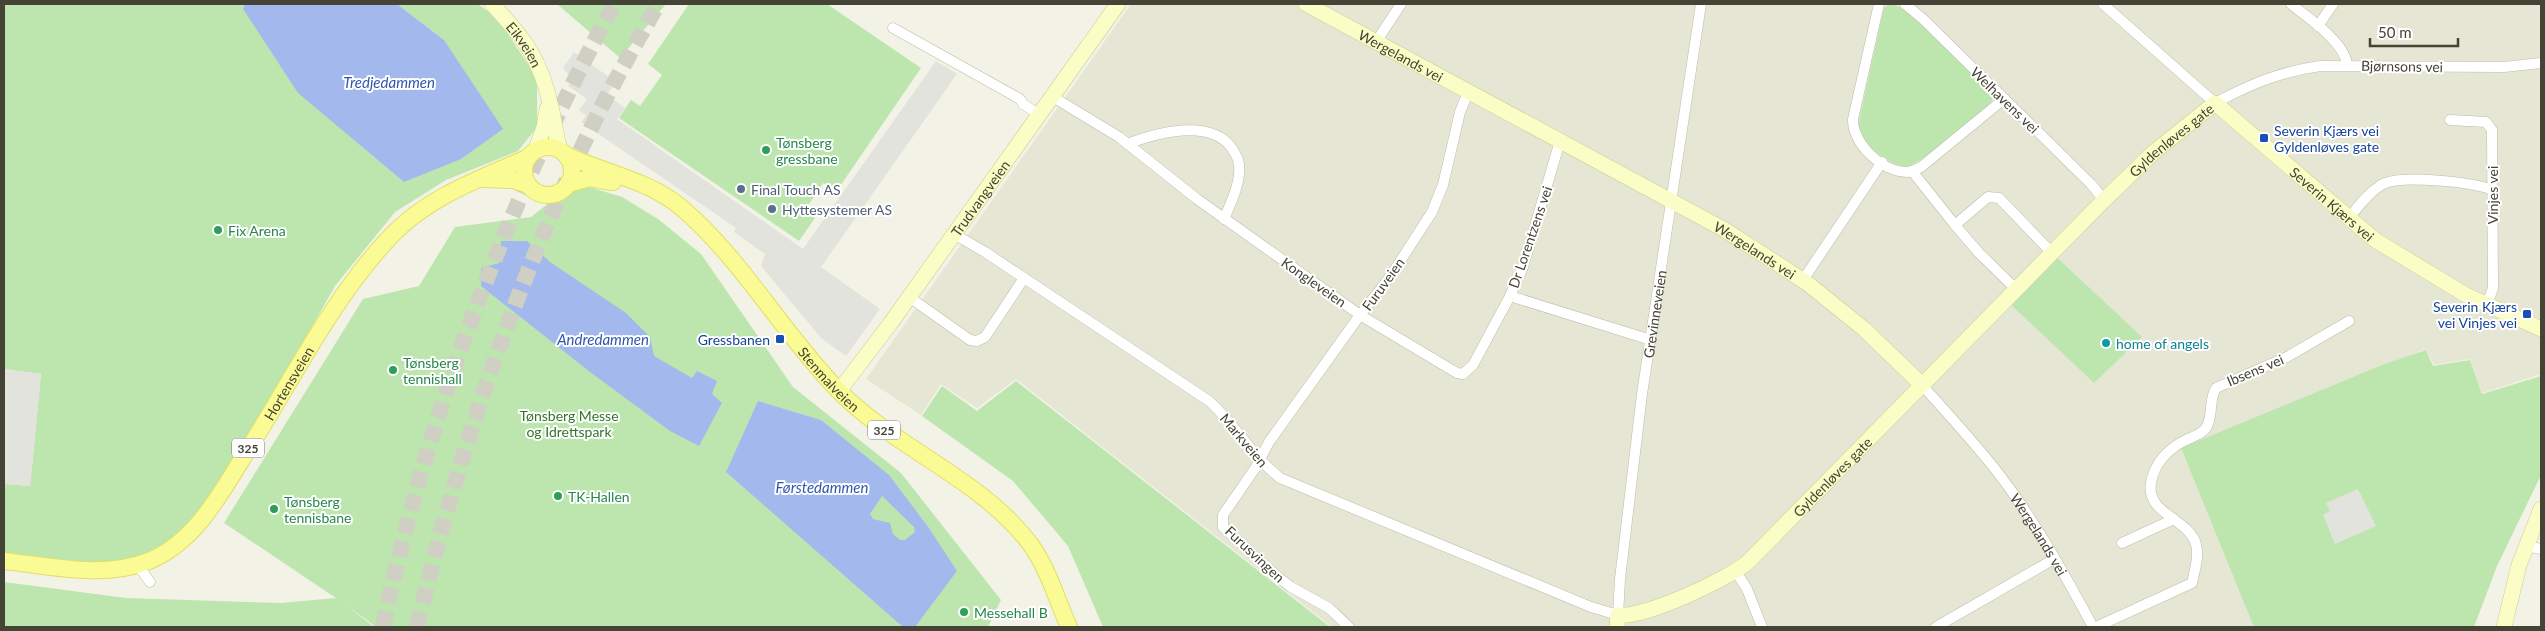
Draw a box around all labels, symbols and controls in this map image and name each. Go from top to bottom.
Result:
scale bar [2370,15,2458,47]
street label: Eikveien [503,18,546,70]
text: 50 m [2378,23,2412,41]
street label: Wergelands vei [1356,26,1446,85]
street label: Bjørnsons vei [2361,57,2443,75]
street label: Welhavens vei [1967,63,2043,137]
water label: Tredjedammen [343,73,435,91]
street label: Gyldenløves gate [2125,99,2217,180]
place label: Severin Kjærs vei Gyldenløves gate [2274,122,2379,155]
marker: Severin Kjærs vei Gyldenløves gate [2258,132,2270,144]
place label: Tønsberg gressbane [776,134,838,167]
marker: Tønsberg gressbane [760,144,772,156]
street label: Trudvangveien [947,156,1013,239]
street label: Severin Kjærs vei [2287,163,2378,244]
street label: Vinjes vei [2484,166,2501,224]
place label: Final Touch AS [751,181,840,198]
marker: Final Touch AS [735,183,747,195]
street label: Dr Lorentzens vei [1505,184,1555,290]
place label: Hyttesystemer AS [782,201,892,218]
marker: Hyttesystemer AS [766,203,778,215]
street label: Wergelands vei [1711,217,1799,282]
place label: Fix Arena [228,222,286,239]
marker: Fix Arena [212,224,224,236]
street label: Kongleveien [1278,253,1350,311]
street label: Furuveien [1358,254,1408,314]
street label: Grevinneveien [1639,269,1669,359]
place label: Severin Kjærs vei Vinjes vei [2433,298,2517,331]
marker: Severin Kjærs vei Vinjes vei [2521,308,2533,320]
water label: Andredammen [556,330,649,348]
place label: Gressbanen [698,331,770,348]
marker: Gressbanen [774,333,786,345]
place label: home of angels [2116,335,2209,352]
marker: home of angels [2100,337,2112,349]
street label: Hortensveien [260,343,317,423]
street label: Stenmalveien [795,343,863,415]
street label: Ibsens vei [2224,350,2286,390]
place label: Tønsberg tennishall [403,354,462,387]
marker: Tønsberg tennishall [387,364,399,376]
park label: Tønsberg Messe og Idrettspark [519,407,619,440]
street label: Markveien [1217,410,1271,470]
road number: 325 [868,420,900,440]
street label: Gyldenløves gate [1789,433,1875,520]
road number: 325 [232,438,264,458]
water label: Førstedammen [776,478,868,496]
place label: TK-Hallen [568,488,630,505]
marker: TK-Hallen [552,490,564,502]
street label: Wergelands vei [2007,490,2071,578]
place label: Tønsberg tennisbane [284,493,351,526]
marker: Tønsberg tennisbane [268,503,280,515]
street label: Furusvingen [1222,522,1288,586]
place label: Messehall B [974,604,1048,621]
marker: Messehall B [958,606,970,618]

